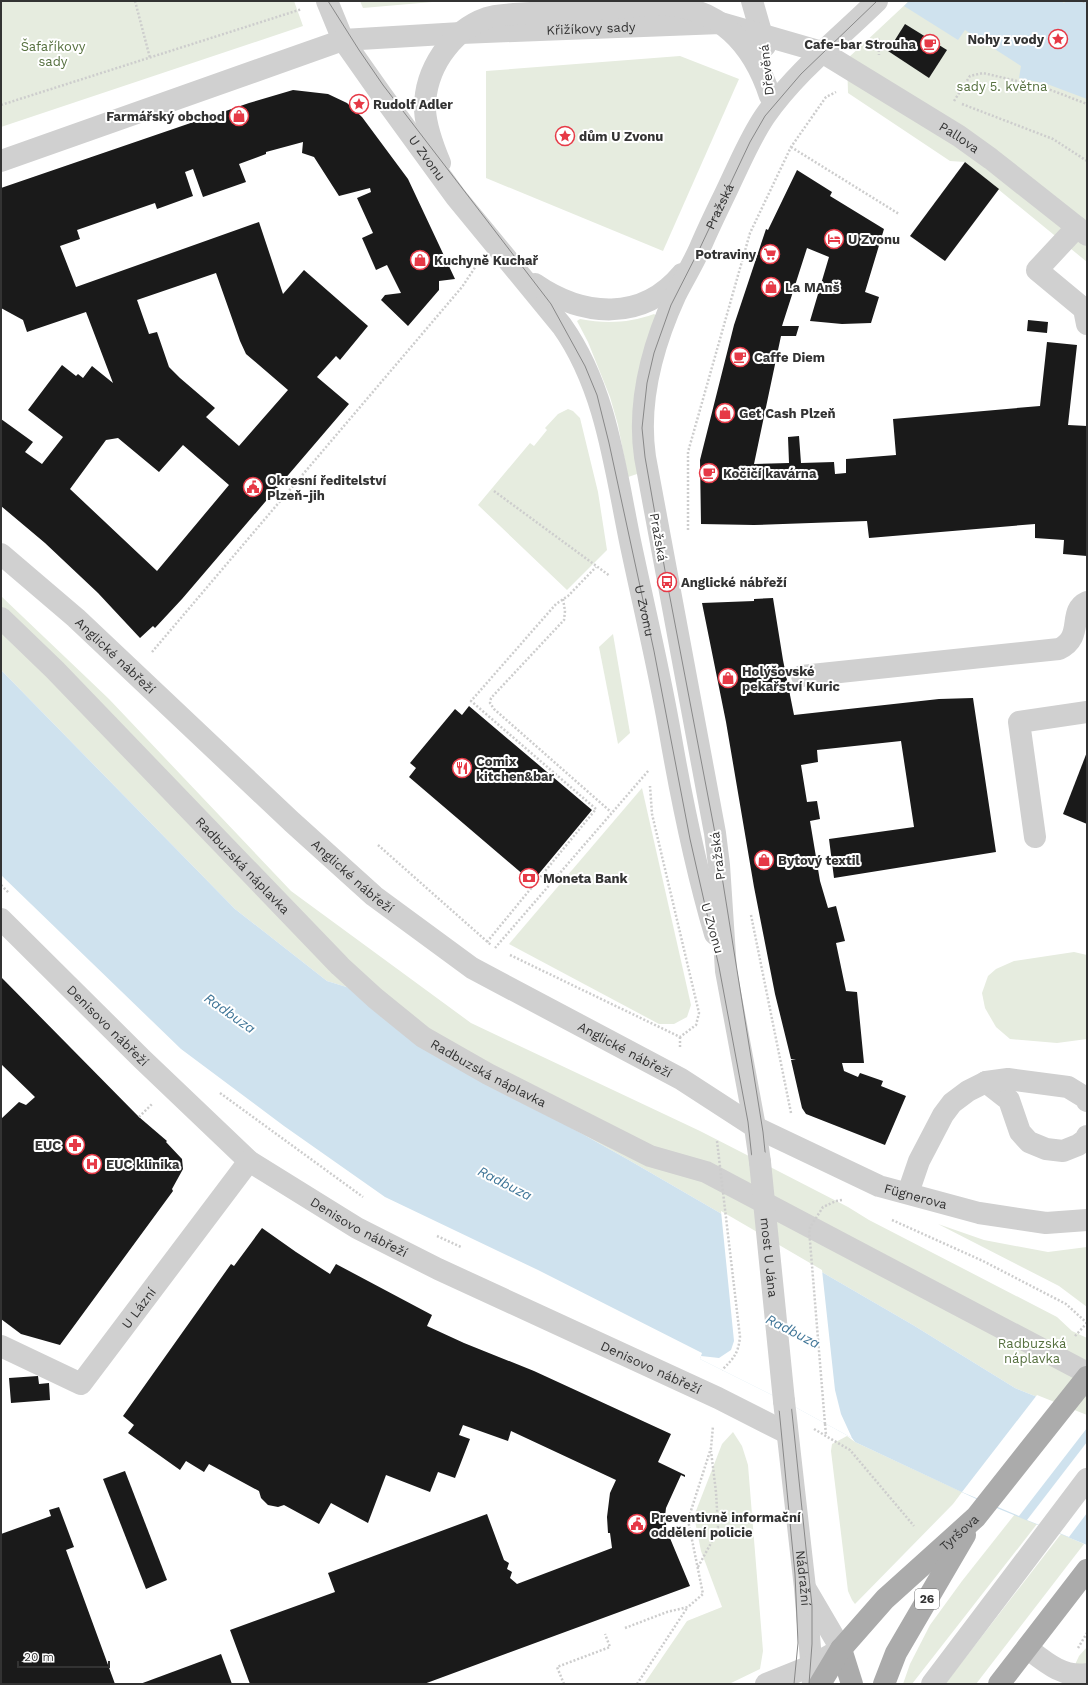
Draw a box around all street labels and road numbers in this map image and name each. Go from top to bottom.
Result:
street label: Křižíkovy sady [546,19,636,38]
street label: Dřevěná [756,43,777,96]
street label: Pallova [937,119,983,157]
street label: U Zvonu [406,132,448,184]
street label: Pražská [702,181,737,232]
street label: Pražská [647,512,670,563]
street label: U Zvonu [632,583,658,638]
street label: Anglické nábřeží [72,615,159,697]
street label: Radbuzská náplavka [192,814,293,918]
street label: Pražská [707,830,728,881]
street label: Anglické nábřeží [308,836,397,916]
street label: U Zvonu [698,901,727,955]
street label: Denisovo nábřeží [64,982,152,1070]
street label: Anglické nábřeží [575,1019,675,1081]
street label: Radbuzská náplavka [428,1036,549,1111]
street label: Fügnerova [882,1181,949,1212]
street label: Denisovo nábřeží [308,1194,410,1261]
street label: most U Jána [758,1217,781,1299]
street label: U Lázní [119,1284,159,1331]
street label: Denisovo nábřeží [598,1338,704,1397]
street label: Tyršova [937,1511,982,1554]
street label: Nádražní [793,1549,813,1607]
road number: 26 [915,1589,939,1609]

